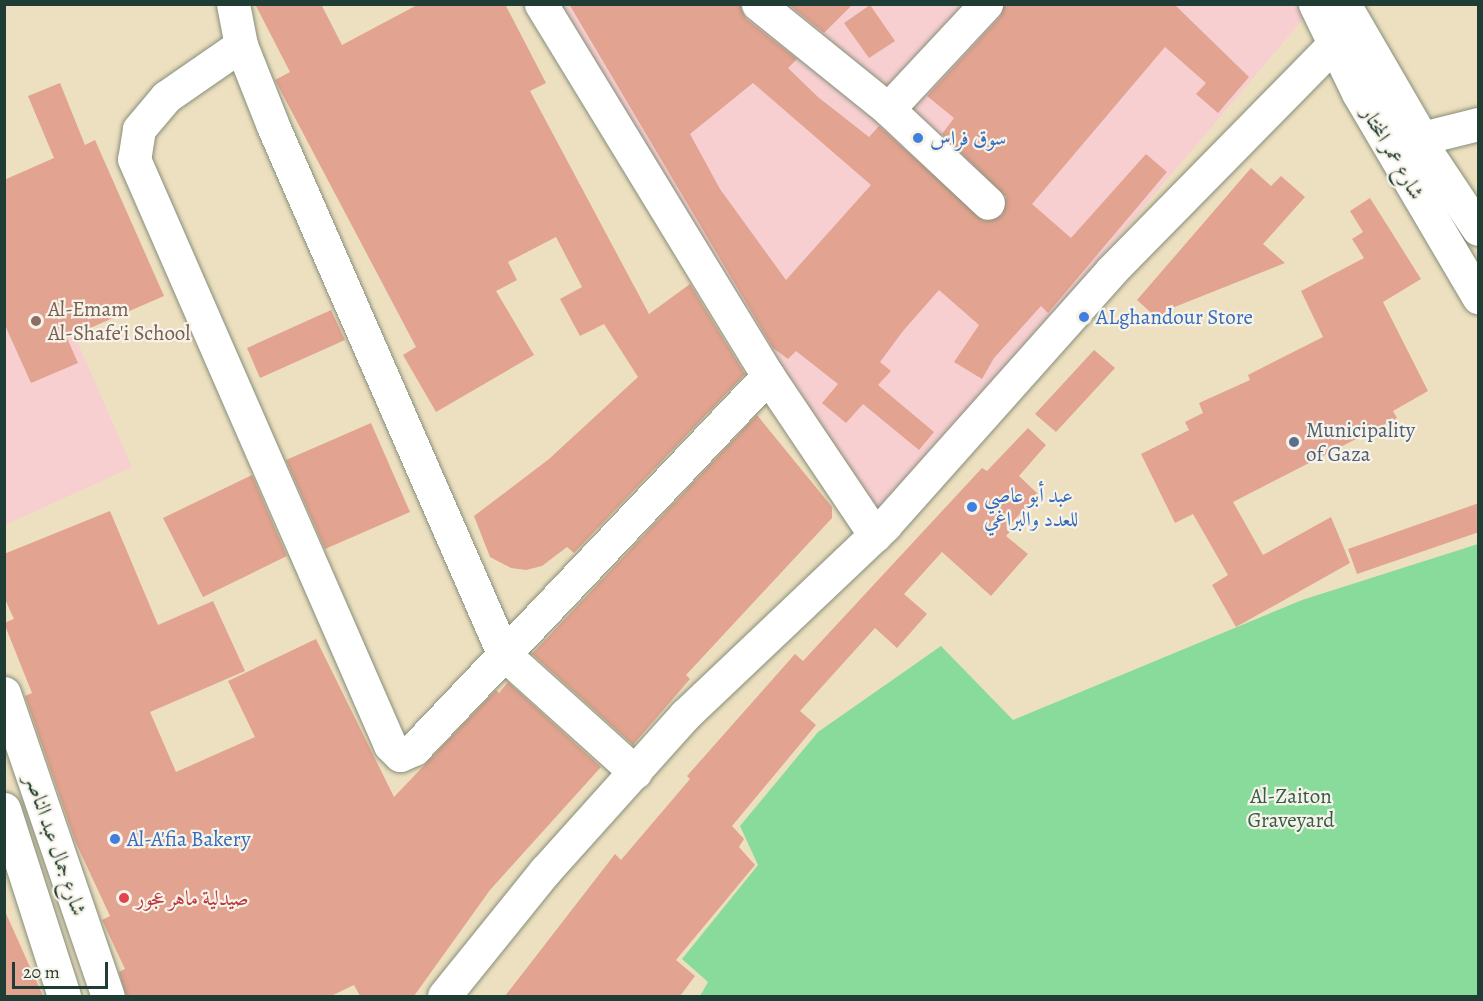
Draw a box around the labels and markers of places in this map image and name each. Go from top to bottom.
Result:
place label: سوق فراس [930,125,1007,151]
marker: سوق فراس [911,131,925,145]
place label: Al-Emam Al-Shafe'i School [48,296,190,346]
place label: ALghandour Store [1096,304,1253,330]
marker: ALghandour Store [1077,310,1091,324]
marker: Al-Emam Al-Shafe'i School [29,314,43,328]
place label: Municipality of Gaza [1306,417,1415,467]
marker: Municipality of Gaza [1287,435,1301,449]
place label: عبد أبو عاصي للعدد والبراغي [984,482,1078,532]
marker: عبد أبو عاصي للعدد والبراغي [965,500,979,514]
place label: Al-A'fia Bakery [127,826,251,852]
marker: Al-A'fia Bakery [108,832,122,846]
place label: صيدلية ماهر عجور [136,885,249,911]
marker: صيدلية ماهر عجور [117,891,131,905]

